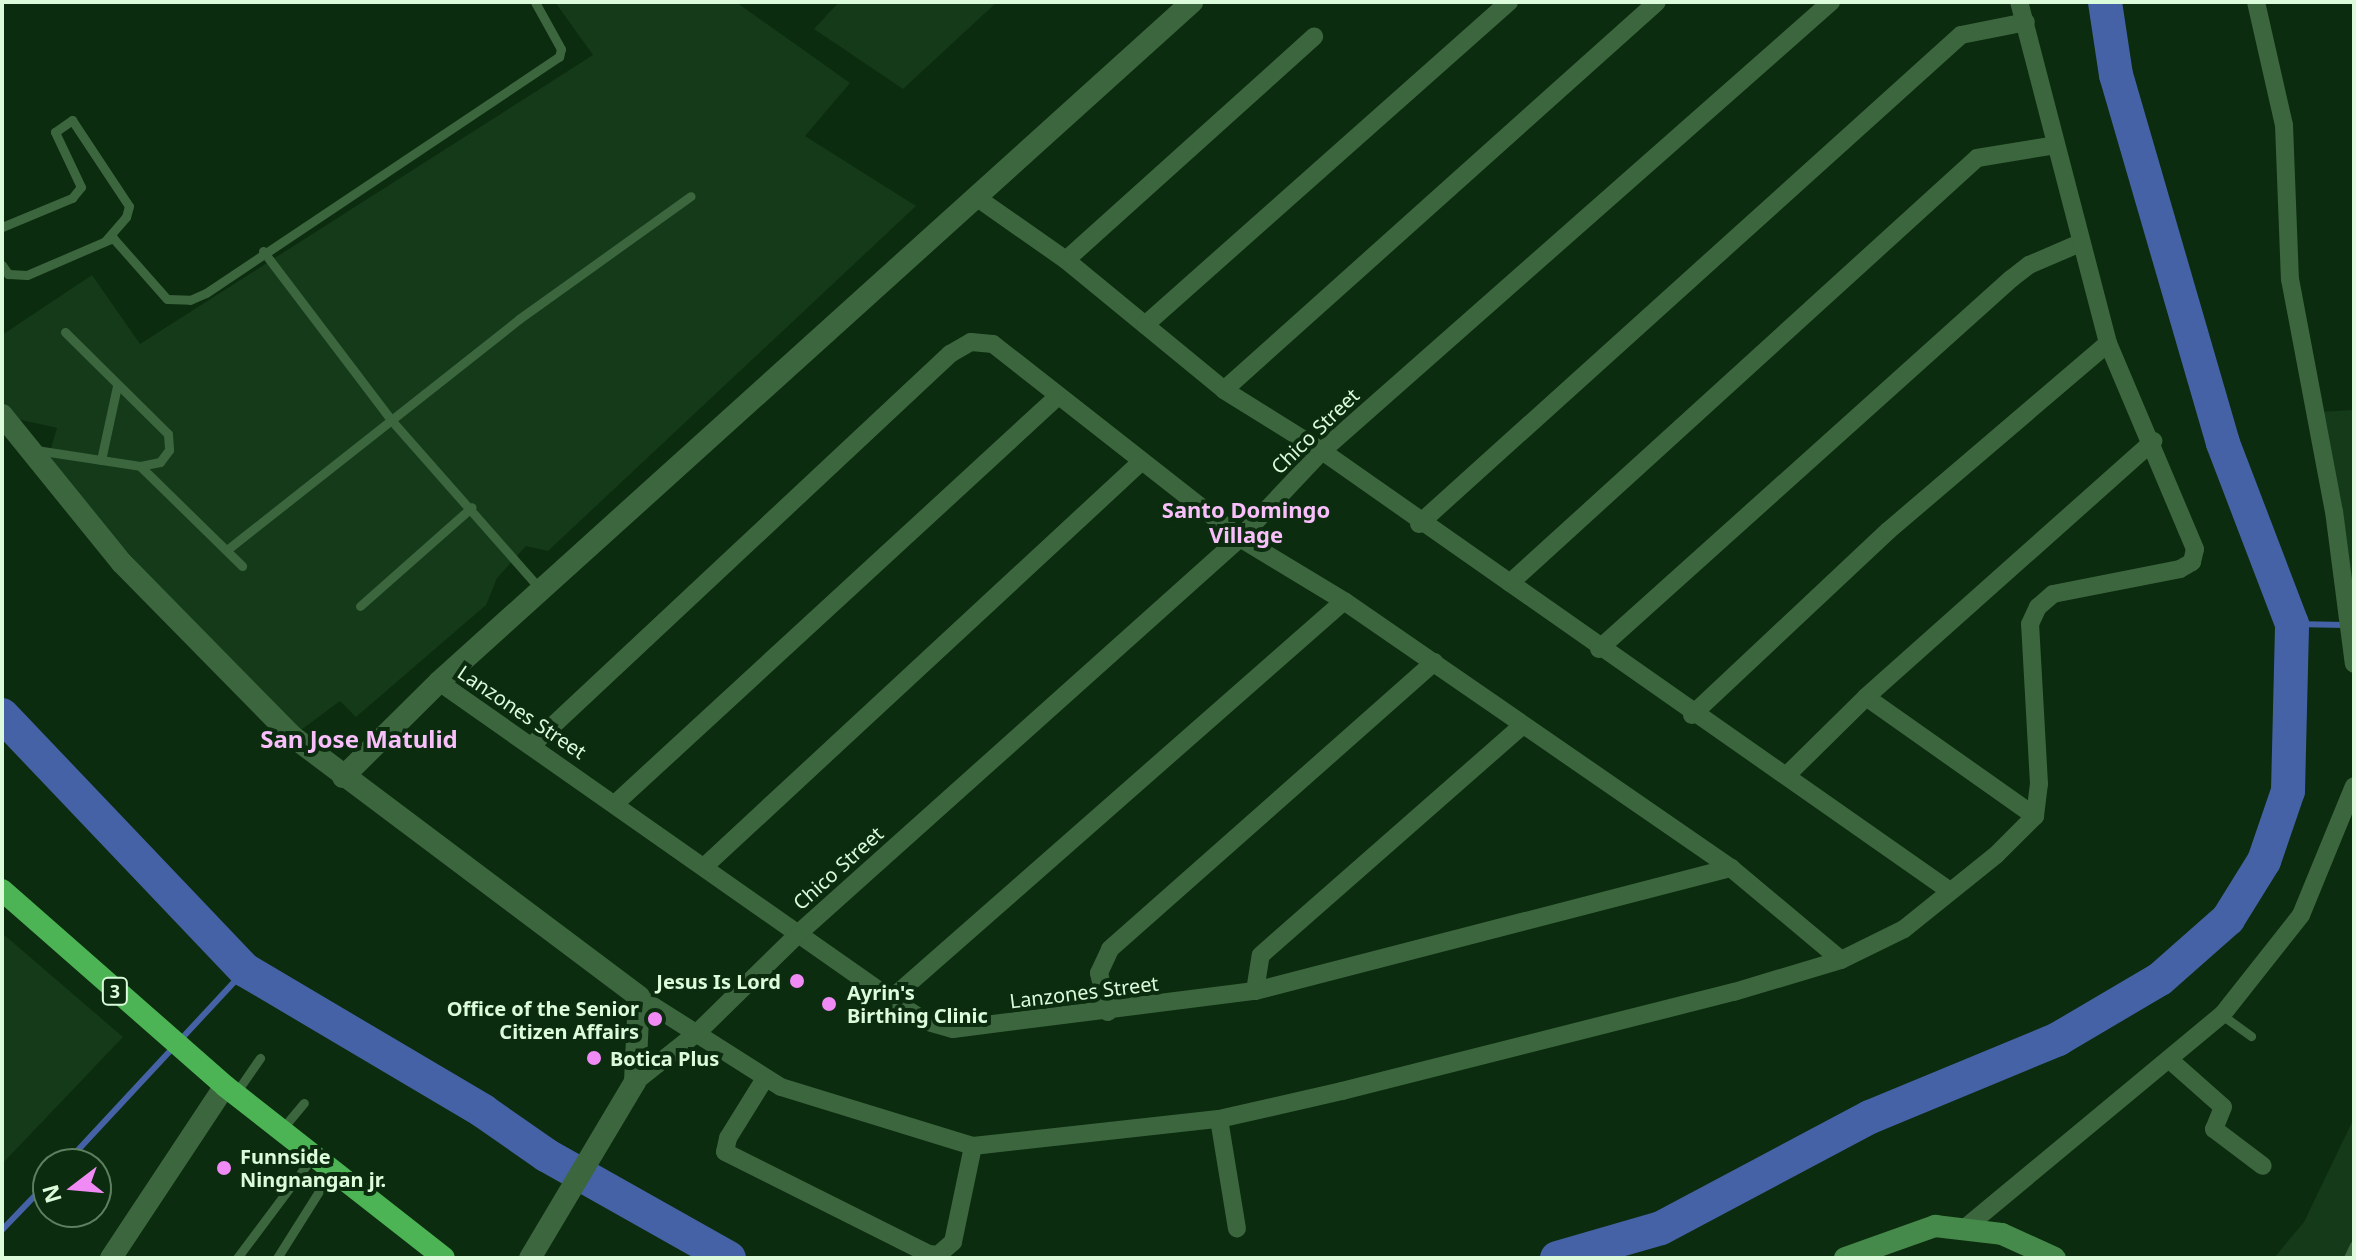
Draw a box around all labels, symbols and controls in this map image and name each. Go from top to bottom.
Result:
street label: Chico Street [1266,383,1364,479]
district label: Santo Domingo Village [1162,496,1330,548]
street label: Lanzones Street [453,660,591,764]
district label: San Jose Matulid [260,725,458,753]
street label: Chico Street [788,821,888,915]
place label: Jesus Is Lord [656,969,781,993]
street label: Lanzones Street [1008,971,1160,1013]
marker: Jesus Is Lord [788,972,806,990]
road number: 3 [101,977,129,1005]
place label: Ayrin's Birthing Clinic [847,980,988,1027]
marker: Ayrin's Birthing Clinic [818,993,840,1015]
place label: Office of the Senior Citizen Affairs [447,996,639,1043]
marker: Office of the Senior Citizen Affairs [646,1010,664,1028]
place label: Botica Plus [610,1046,719,1070]
marker: Botica Plus [585,1049,603,1067]
place label: Funnside Ningnangan jr. [240,1144,386,1191]
north arrow [32,1148,112,1228]
marker: Funnside Ningnangan jr. [215,1159,233,1177]
text: N [34,1181,68,1207]

